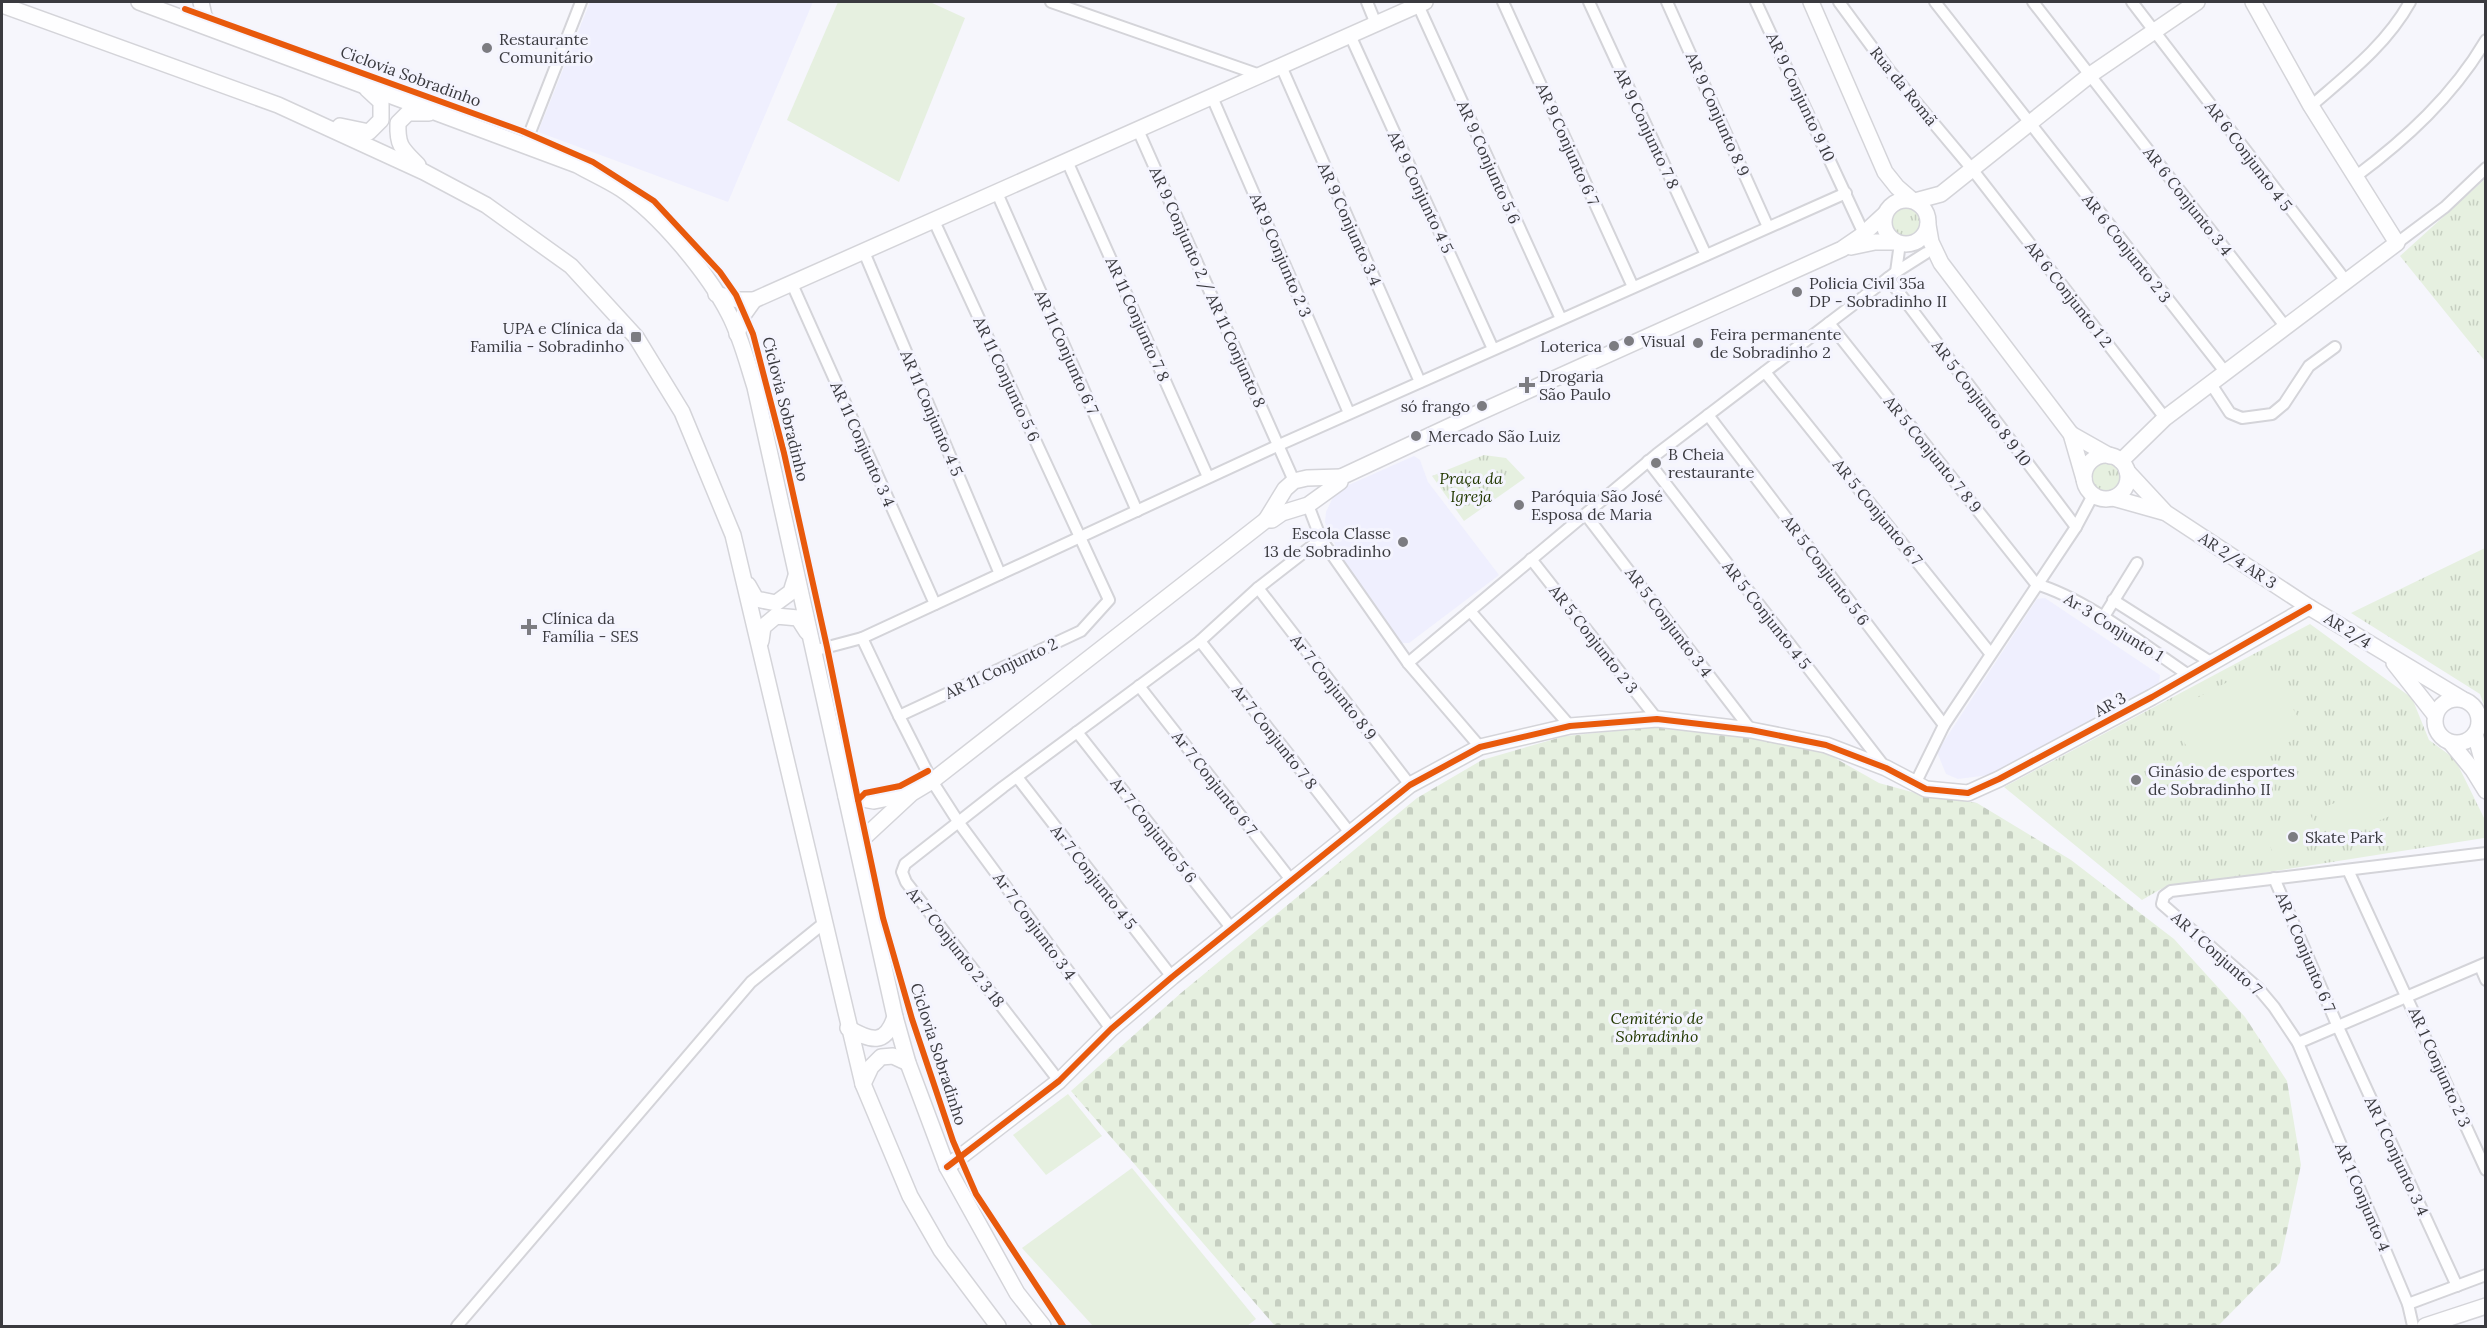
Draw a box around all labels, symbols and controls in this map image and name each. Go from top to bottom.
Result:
street label: AR 9 Conjunto 9 10 [1762,28,1840,165]
place label: Restaurante Comunitário [499,29,593,67]
street label: Ciclovia Sobradinho [338,41,484,111]
marker: Restaurante Comunitário [480,41,494,55]
street label: Rua da Romã [1866,42,1942,130]
street label: AR 9 Conjunto 8 9 [1681,48,1754,179]
street label: AR 9 Conjunto 7 8 [1610,63,1684,192]
street label: AR 9 Conjunto 6 7 [1532,79,1604,209]
street label: AR 9 Conjunto 5 6 [1452,96,1525,227]
street label: AR 6 Conjunto 4 5 [2201,96,2297,215]
street label: AR 9 Conjunto 4 5 [1384,127,1458,256]
street label: AR 6 Conjunto 3 4 [2139,142,2237,260]
street label: AR 9 Conjunto 3 4 [1313,158,1386,289]
street label: AR 9 Conjunto 2 / AR 11 Conjunto 8 [1144,163,1270,411]
street label: AR 9 Conjunto 2 3 [1245,189,1316,320]
street label: AR 6 Conjunto 2 3 [2078,189,2176,306]
street label: AR 6 Conjunto 1 2 [2021,236,2117,351]
street label: AR 11 Conjunto 7 8 [1101,253,1174,384]
place label: Policia Civil 35a DP - Sobradinho II [1809,273,1947,311]
marker: Policia Civil 35a DP - Sobradinho II [1790,285,1804,299]
street label: AR 11 Conjunto 6 7 [1030,286,1104,418]
street label: AR 11 Conjunto 5 6 [969,312,1045,445]
place label: UPA e Clínica da Familia - Sobradinho [470,318,624,356]
place label: Feira permanente de Sobradinho 2 [1710,324,1842,362]
marker: UPA e Clínica da Familia - Sobradinho [629,330,643,344]
place label: Visual [1640,331,1685,351]
marker: Visual [1622,334,1636,348]
street label: Ciclovia Sobradinho [758,335,814,483]
street label: AR 5 Conjunto 8 9 10 [1927,335,2036,470]
place label: Loterica [1540,336,1602,356]
marker: Feira permanente de Sobradinho 2 [1691,336,1705,350]
marker: Loterica [1607,339,1621,353]
street label: AR 11 Conjunto 4 5 [896,346,968,479]
place label: Drogaria São Paulo [1539,366,1611,404]
street label: AR 11 Conjunto 3 4 [826,377,900,510]
marker: Drogaria São Paulo [1520,378,1534,392]
street label: AR 5 Conjunto 7 8 9 [1879,391,1986,516]
place label: só frango [1401,396,1470,416]
marker: só frango [1475,399,1489,413]
place label: Mercado São Luiz [1428,426,1560,446]
marker: Mercado São Luiz [1409,429,1423,443]
place label: B Cheia restaurante [1668,444,1755,482]
street label: AR 5 Conjunto 6 7 [1828,454,1927,570]
marker: B Cheia restaurante [1649,456,1663,470]
park label: Praça da Igreja [1439,468,1503,506]
place label: Paróquia São José Esposa de Maria [1531,486,1663,524]
marker: Paróquia São José Esposa de Maria [1512,498,1526,512]
street label: AR 5 Conjunto 5 6 [1778,510,1874,629]
place label: Escola Classe 13 de Sobradinho [1264,523,1391,561]
street label: AR 2/4 AR 3 [2194,527,2281,593]
marker: Escola Classe 13 de Sobradinho [1396,535,1410,549]
street label: AR 5 Conjunto 4 5 [1718,556,1816,673]
street label: AR 5 Conjunto 3 4 [1621,562,1717,681]
street label: AR 5 Conjunto 2 3 [1545,580,1643,697]
street label: Ar 3 Conjunto 1 [2060,588,2167,666]
street label: AR 2/4 [2319,607,2375,653]
place label: Clínica da Família - SES [542,608,639,646]
marker: Clínica da Família - SES [520,618,538,636]
street label: Ar 7 Conjunto 8 9 [1286,629,1381,744]
street label: AR 11 Conjunto 2 [941,633,1060,703]
street label: Ar 7 Conjunto 7 8 [1228,680,1322,793]
street label: AR 3 [2090,687,2129,721]
street label: Ar 7 Conjunto 6 7 [1167,726,1262,840]
place label: Ginásio de esportes de Sobradinho II [2148,761,2295,799]
street label: Ar 7 Conjunto 5 6 [1106,773,1201,887]
marker: Ginásio de esportes de Sobradinho II [2129,773,2143,787]
street label: Ar 7 Conjunto 4 5 [1046,820,1141,933]
place label: Skate Park [2305,827,2384,847]
marker: Skate Park [2286,830,2300,844]
street label: Ar 7 Conjunto 3 4 [989,868,1081,984]
street label: Ar 7 Conjunto 2 3 18 [902,882,1009,1011]
street label: AR 1 Conjunto 6 7 [2271,888,2341,1016]
street label: AR 1 Conjunto 7 [2167,906,2267,999]
street label: Ciclovia Sobradinho [907,980,971,1128]
street label: AR 1 Conjunto 2 3 [2404,1003,2475,1130]
park label: Cemitério de Sobradinho [1611,1008,1704,1046]
street label: AR 1 Conjunto 3 4 [2360,1092,2434,1219]
street label: AR 1 Conjunto 4 [2331,1139,2395,1255]

